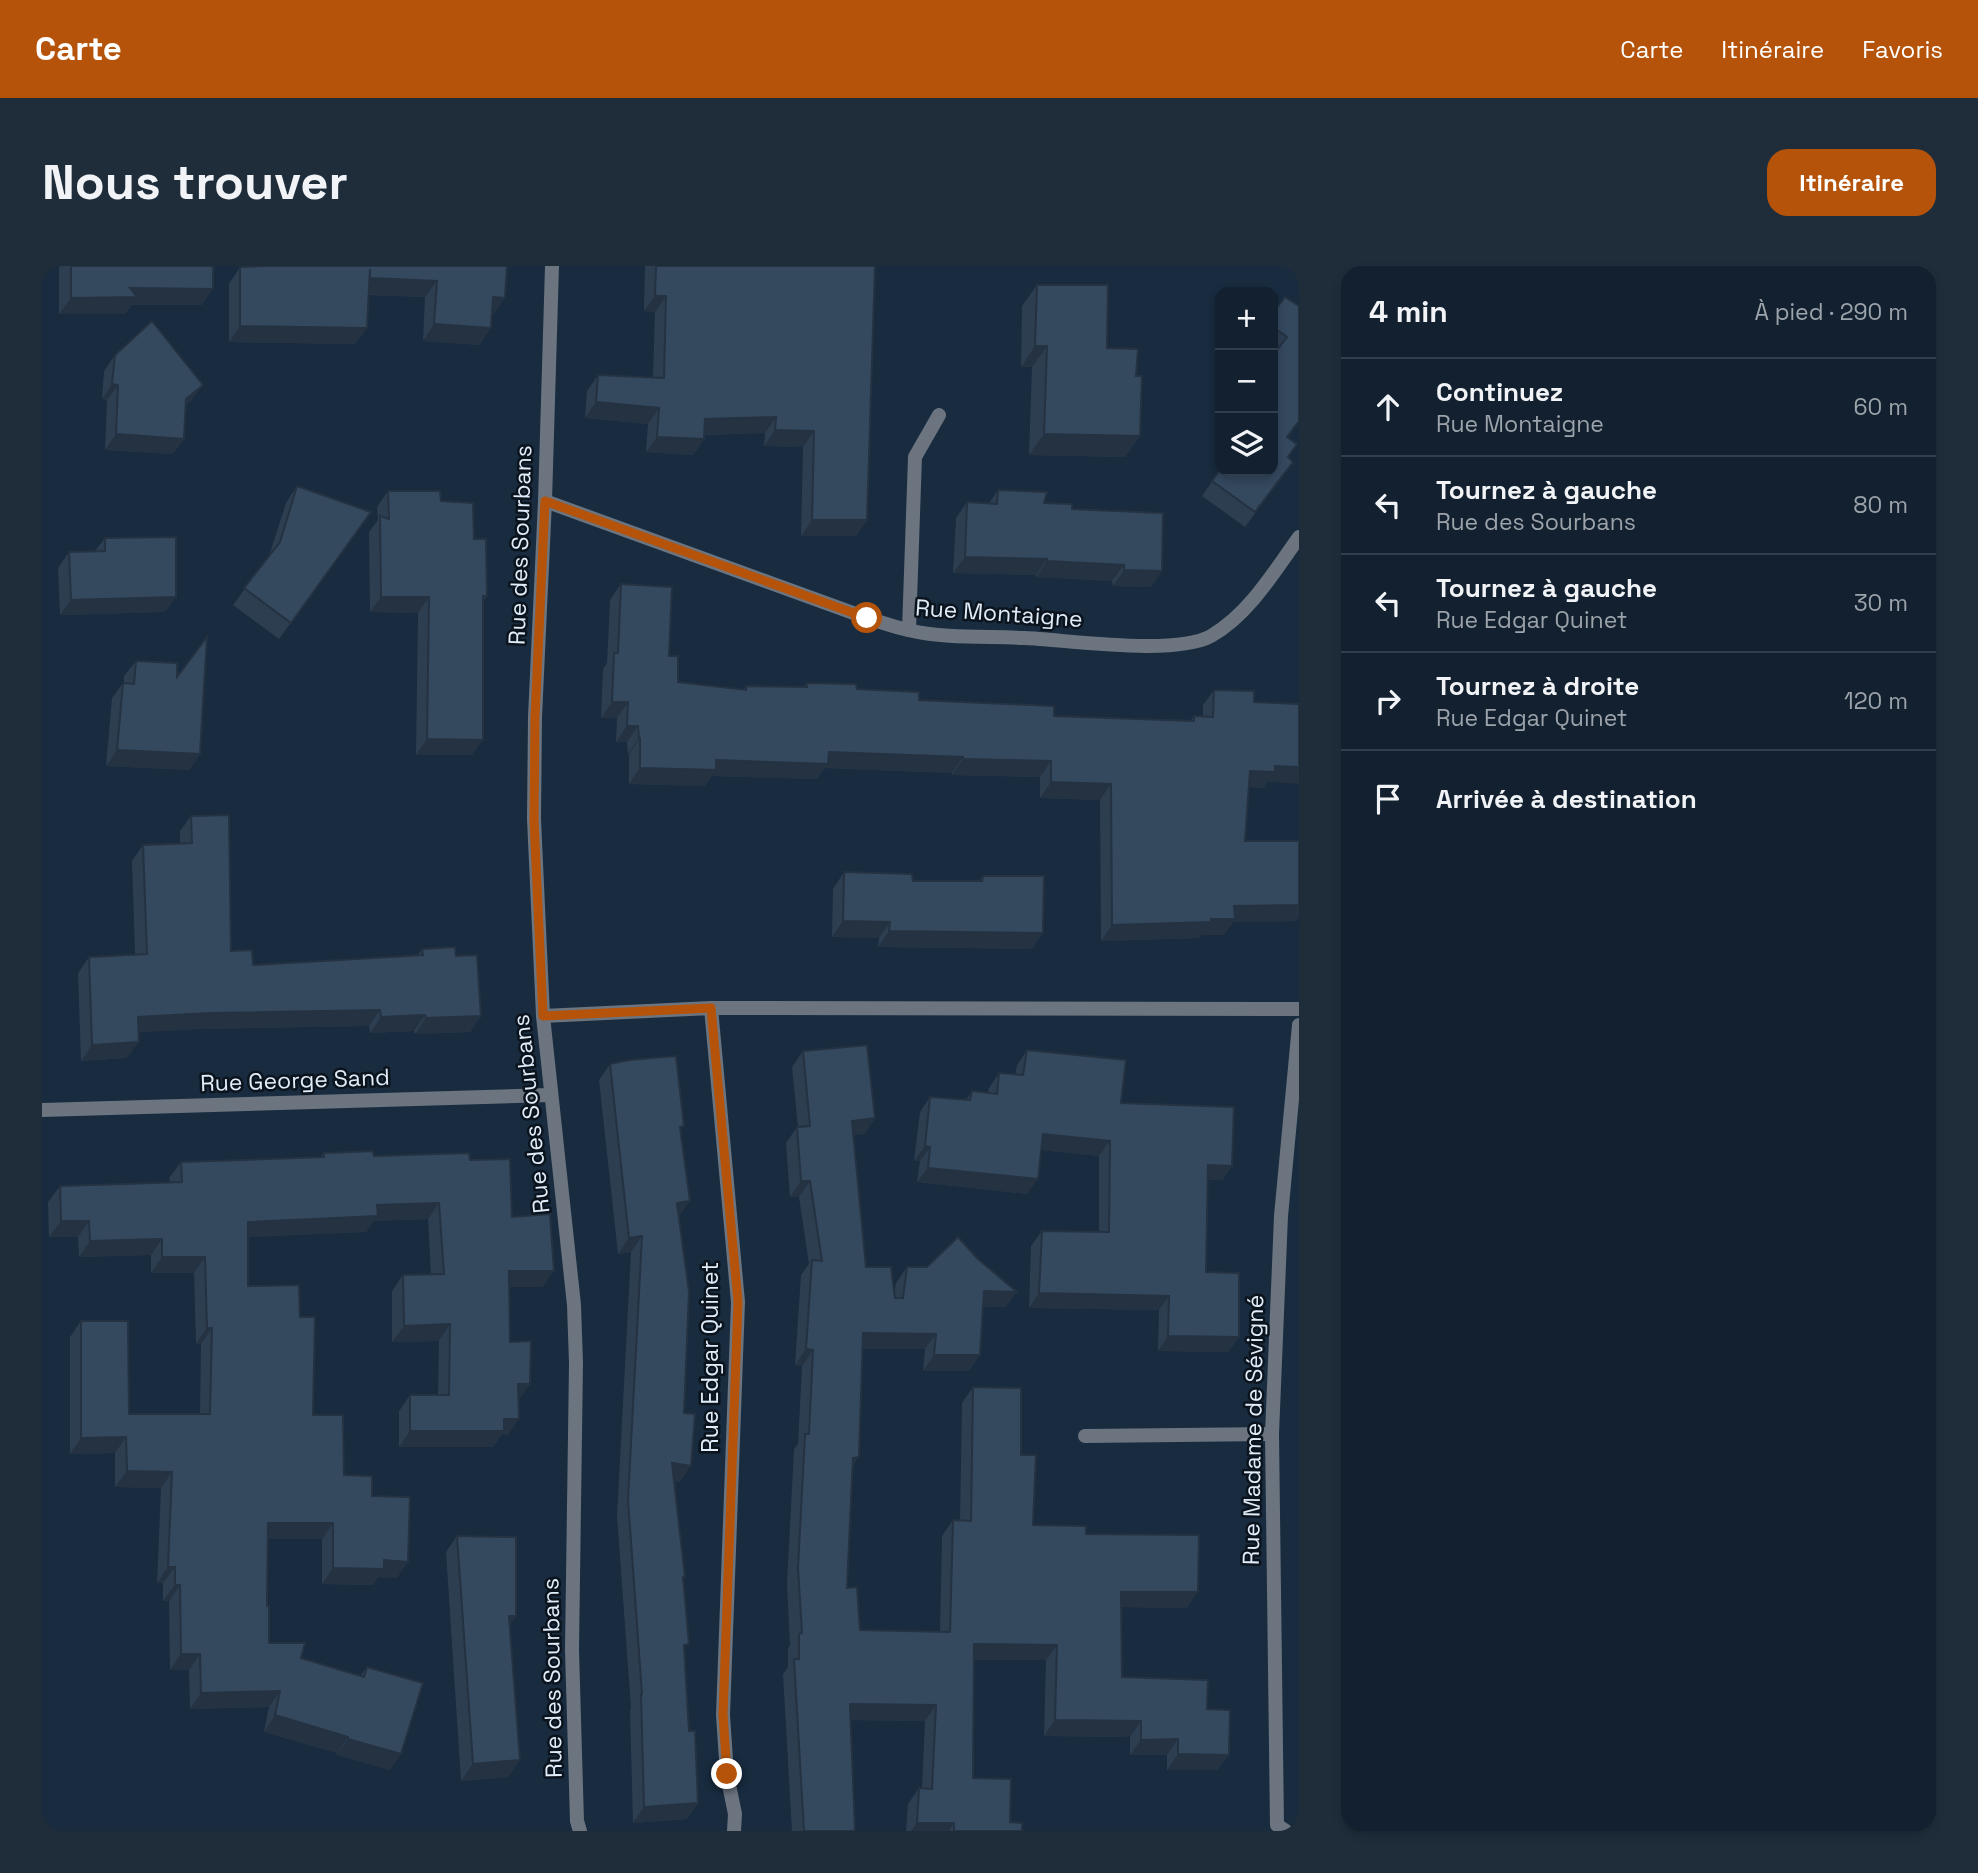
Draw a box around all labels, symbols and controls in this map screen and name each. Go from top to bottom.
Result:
text: Carte [35,28,122,70]
text: Carte [1620,34,1683,65]
text: Itinéraire [1721,34,1824,65]
text: Favoris [1862,34,1943,65]
button: Itinéraire [1767,149,1936,216]
text: Nous trouver [42,151,348,213]
map controls [1215,287,1278,476]
button: + [1215,287,1278,350]
text: 4 min [1369,292,1448,331]
text: À pied · 290 m [1755,297,1908,327]
button: − [1215,350,1278,413]
text: Continuez [1436,375,1563,409]
icon: ahead [1369,388,1407,426]
text: 60 m [1853,392,1908,422]
text: Rue Montaigne [1436,409,1604,439]
button: layers [1215,413,1278,476]
street label: Rue des Sourbans [502,445,538,645]
text: Tournez à gauche [1436,473,1657,507]
icon: left [1369,486,1407,524]
text: 80 m [1853,490,1908,520]
text: Rue des Sourbans [1436,507,1636,537]
text: Tournez à gauche [1436,571,1657,605]
icon: left [1369,584,1407,622]
text: 30 m [1854,588,1908,618]
street label: Rue Montaigne [914,592,1084,634]
route start [851,602,882,633]
text: Rue Edgar Quinet [1436,605,1627,635]
text: Tournez à droite [1436,669,1639,703]
icon: right [1369,682,1407,720]
text: 120 m [1844,686,1908,716]
text: Rue Edgar Quinet [1436,703,1627,733]
icon: arrive [1369,780,1407,818]
text: Arrivée à destination [1436,782,1697,816]
street label: Rue des Sourbans [506,1013,556,1215]
street label: Rue George Sand [200,1062,390,1098]
street label: Rue Edgar Quinet [695,1261,725,1453]
street label: Rue Madame de Sévigné [1236,1295,1270,1565]
street label: Rue des Sourbans [535,1578,569,1778]
route end [711,1758,742,1789]

